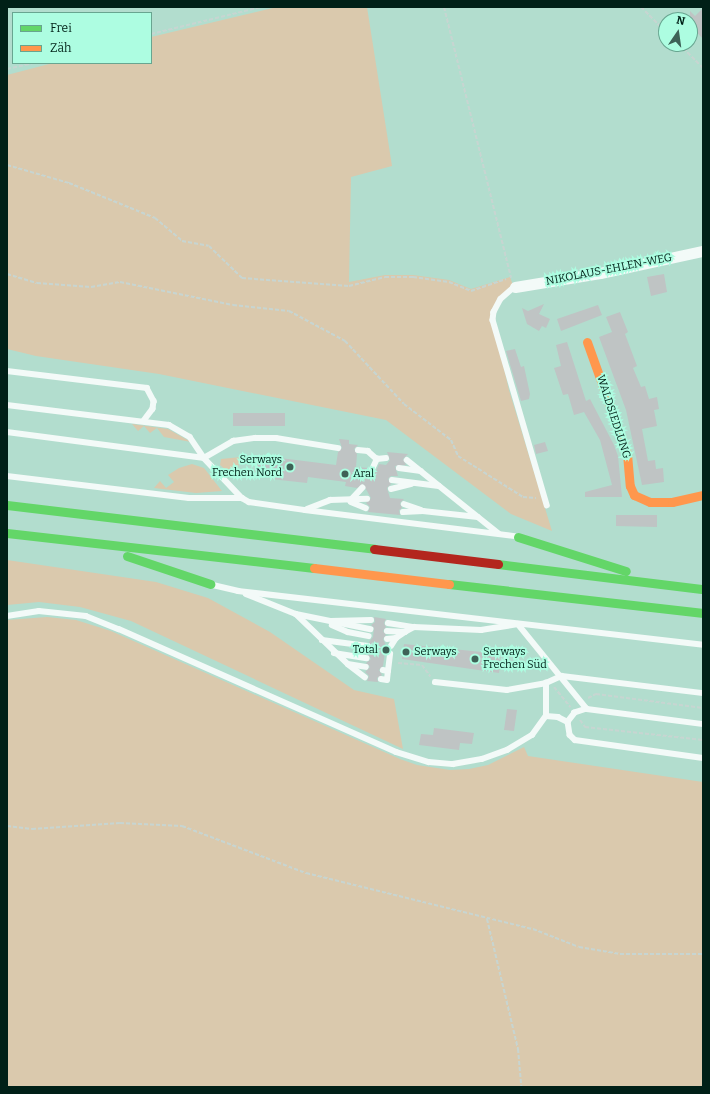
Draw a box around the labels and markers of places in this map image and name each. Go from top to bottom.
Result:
place label: Serways Frechen Nord [212,454,282,480]
marker: Serways Frechen Nord [285,462,295,472]
place label: Aral [353,467,374,481]
marker: Aral [340,469,350,479]
place label: Total [353,643,378,657]
marker: Total [381,645,391,655]
place label: Serways [414,645,456,659]
place label: Serways Frechen Süd [483,646,547,672]
marker: Serways [401,647,411,657]
marker: Serways Frechen Süd [470,654,480,664]

